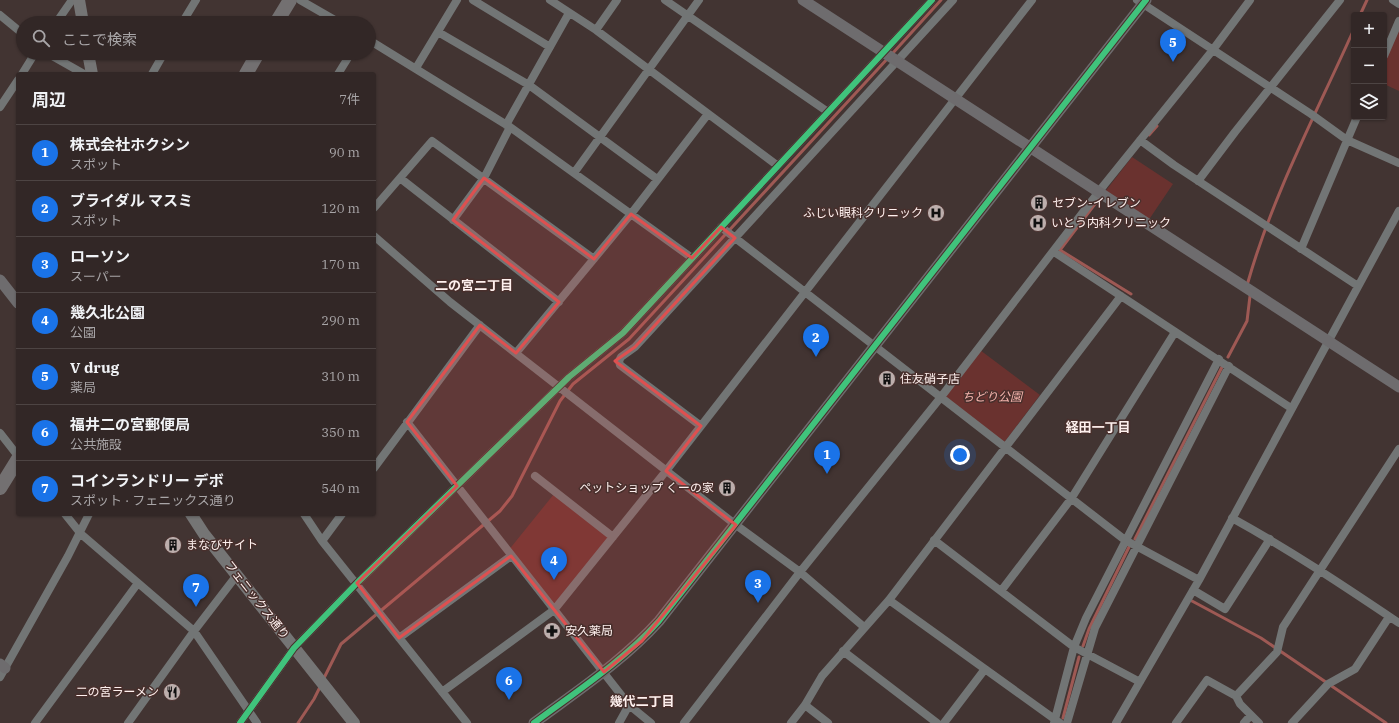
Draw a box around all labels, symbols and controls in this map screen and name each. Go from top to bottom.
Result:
map controls [1351,12,1387,120]
button: + [1351,12,1387,48]
search box [16,16,376,60]
icon: search [30,27,52,49]
pin: 5 [1160,29,1186,62]
text: ここで検索 [62,30,137,49]
button: − [1351,48,1387,84]
button: layers [1351,84,1387,120]
text: 周辺 [32,89,66,111]
text: 7件 [339,91,360,108]
text: 株式会社ホクシン [70,135,190,154]
text: 1 [41,144,49,161]
text: 90 m [329,144,360,161]
text: スポット [70,156,122,173]
text: ブライダル マスミ [70,191,193,210]
building icon: セブン-イレブン [1029,193,1049,213]
place label: セブン-イレブン [1052,195,1141,210]
text: 2 [41,200,49,217]
text: 120 m [321,200,360,217]
hospital icon: ふじい眼科クリニック [926,203,946,223]
place label: ふじい眼科クリニック [803,205,923,220]
text: スポット [70,212,122,229]
hospital icon: いとう内科クリニック [1028,213,1048,233]
place label: いとう内科クリニック [1051,215,1171,230]
text: ローソン [70,247,130,266]
text: 3 [41,256,49,273]
text: 170 m [321,256,360,273]
text: スーパー [70,268,122,285]
district label: 二の宮二丁目 [435,277,513,294]
text: 幾久北公園 [70,303,145,322]
text: 4 [41,312,49,329]
text: 290 m [321,312,360,329]
text: 公園 [70,324,96,341]
pin: 2 [803,324,829,357]
text: V drug [70,358,119,377]
text: 5 [41,368,49,385]
text: 310 m [321,368,360,385]
building icon: 住友硝子店 [877,369,897,389]
place label: 住友硝子店 [900,371,960,386]
text: 薬局 [70,379,96,396]
park label: ちどり公園 [962,389,1024,404]
text: 福井二の宮郵便局 [70,415,190,434]
district label: 経田一丁目 [1065,419,1131,436]
text: 6 [41,424,49,441]
text: 350 m [321,424,360,441]
text: 公共施設 [70,436,122,453]
pin: 1 [814,441,840,474]
your location [950,445,970,465]
text: コインランドリー デボ [70,471,223,490]
building icon: ペットショップ くーの家 [717,478,737,498]
text: 7 [41,480,49,497]
text: 540 m [321,480,360,497]
place label: ペットショップ くーの家 [579,480,714,495]
text: スポット · フェニックス通り [70,492,236,509]
building icon: まなびサイト [163,535,183,555]
place label: まなびサイト [186,537,258,552]
pin: 4 [541,547,567,580]
street label: フェニックス通り [222,557,293,642]
pin: 3 [745,570,771,603]
pin: 7 [183,574,209,607]
pharmacy icon: 安久薬局 [542,621,562,641]
place label: 安久薬局 [565,623,613,638]
pin: 6 [496,667,522,700]
restaurant icon: 二の宮ラーメン [162,682,182,702]
place label: 二の宮ラーメン [75,684,159,699]
district label: 幾代二丁目 [609,693,675,710]

